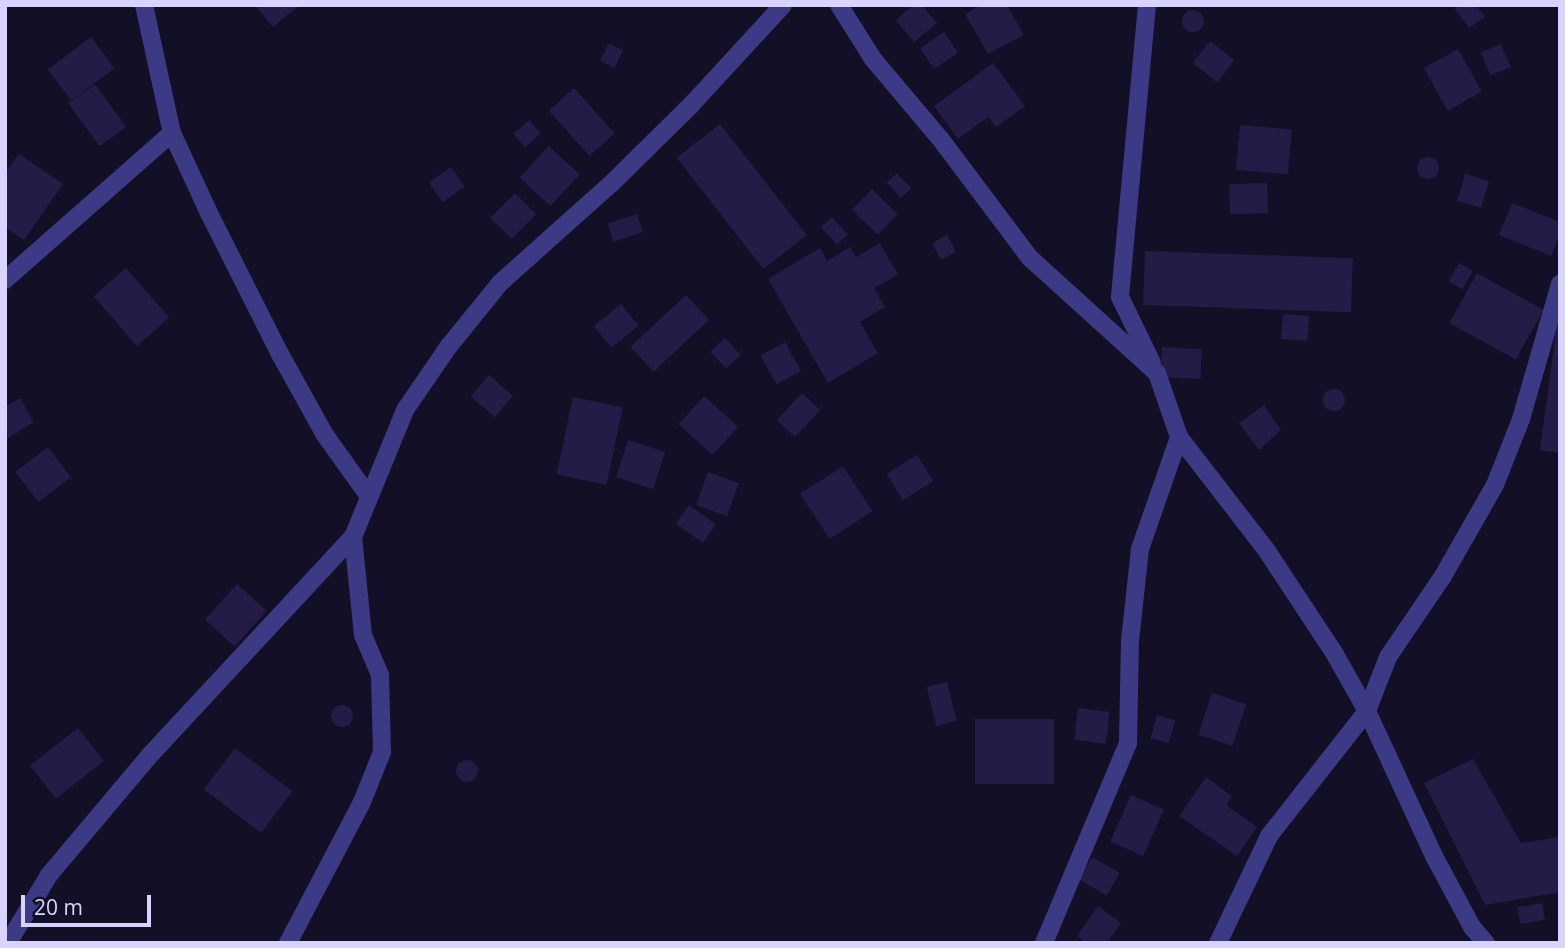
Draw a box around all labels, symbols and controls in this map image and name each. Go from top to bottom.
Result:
scale bar [24,881,154,925]
text: 20 m [34,893,83,921]

